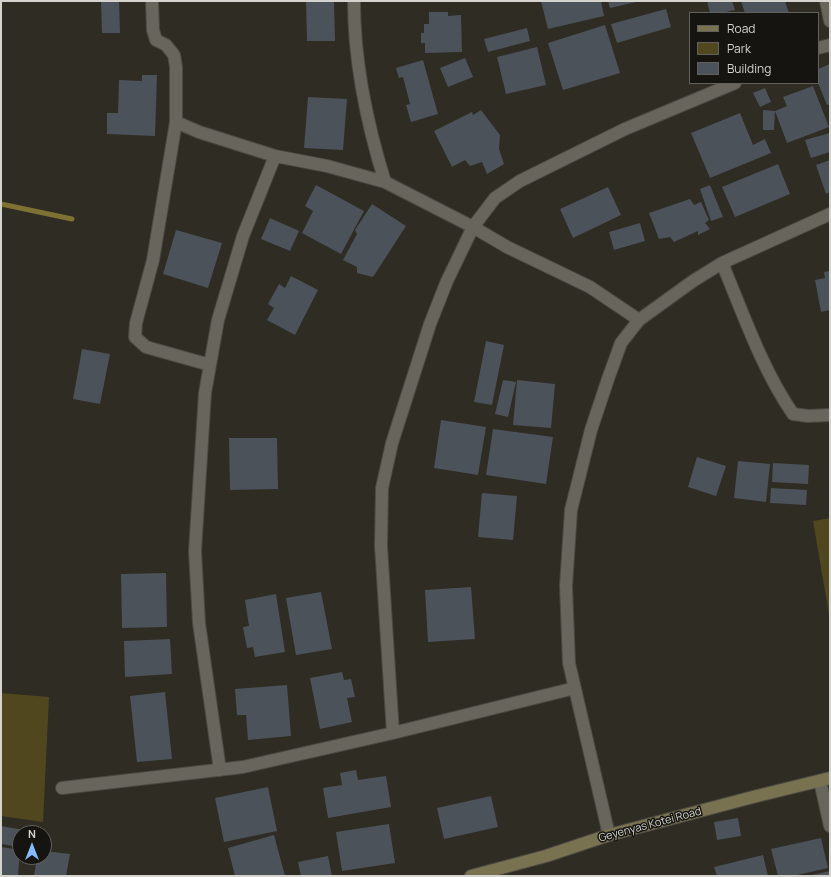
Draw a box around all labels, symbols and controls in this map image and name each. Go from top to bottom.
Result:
legend [689,12,819,84]
text: Road [727,20,755,37]
text: Park [727,40,751,57]
text: Building [727,60,771,77]
street label: Geyenyas Kotei Road [597,805,703,845]
north arrow [12,825,52,865]
text: N [28,826,36,841]

